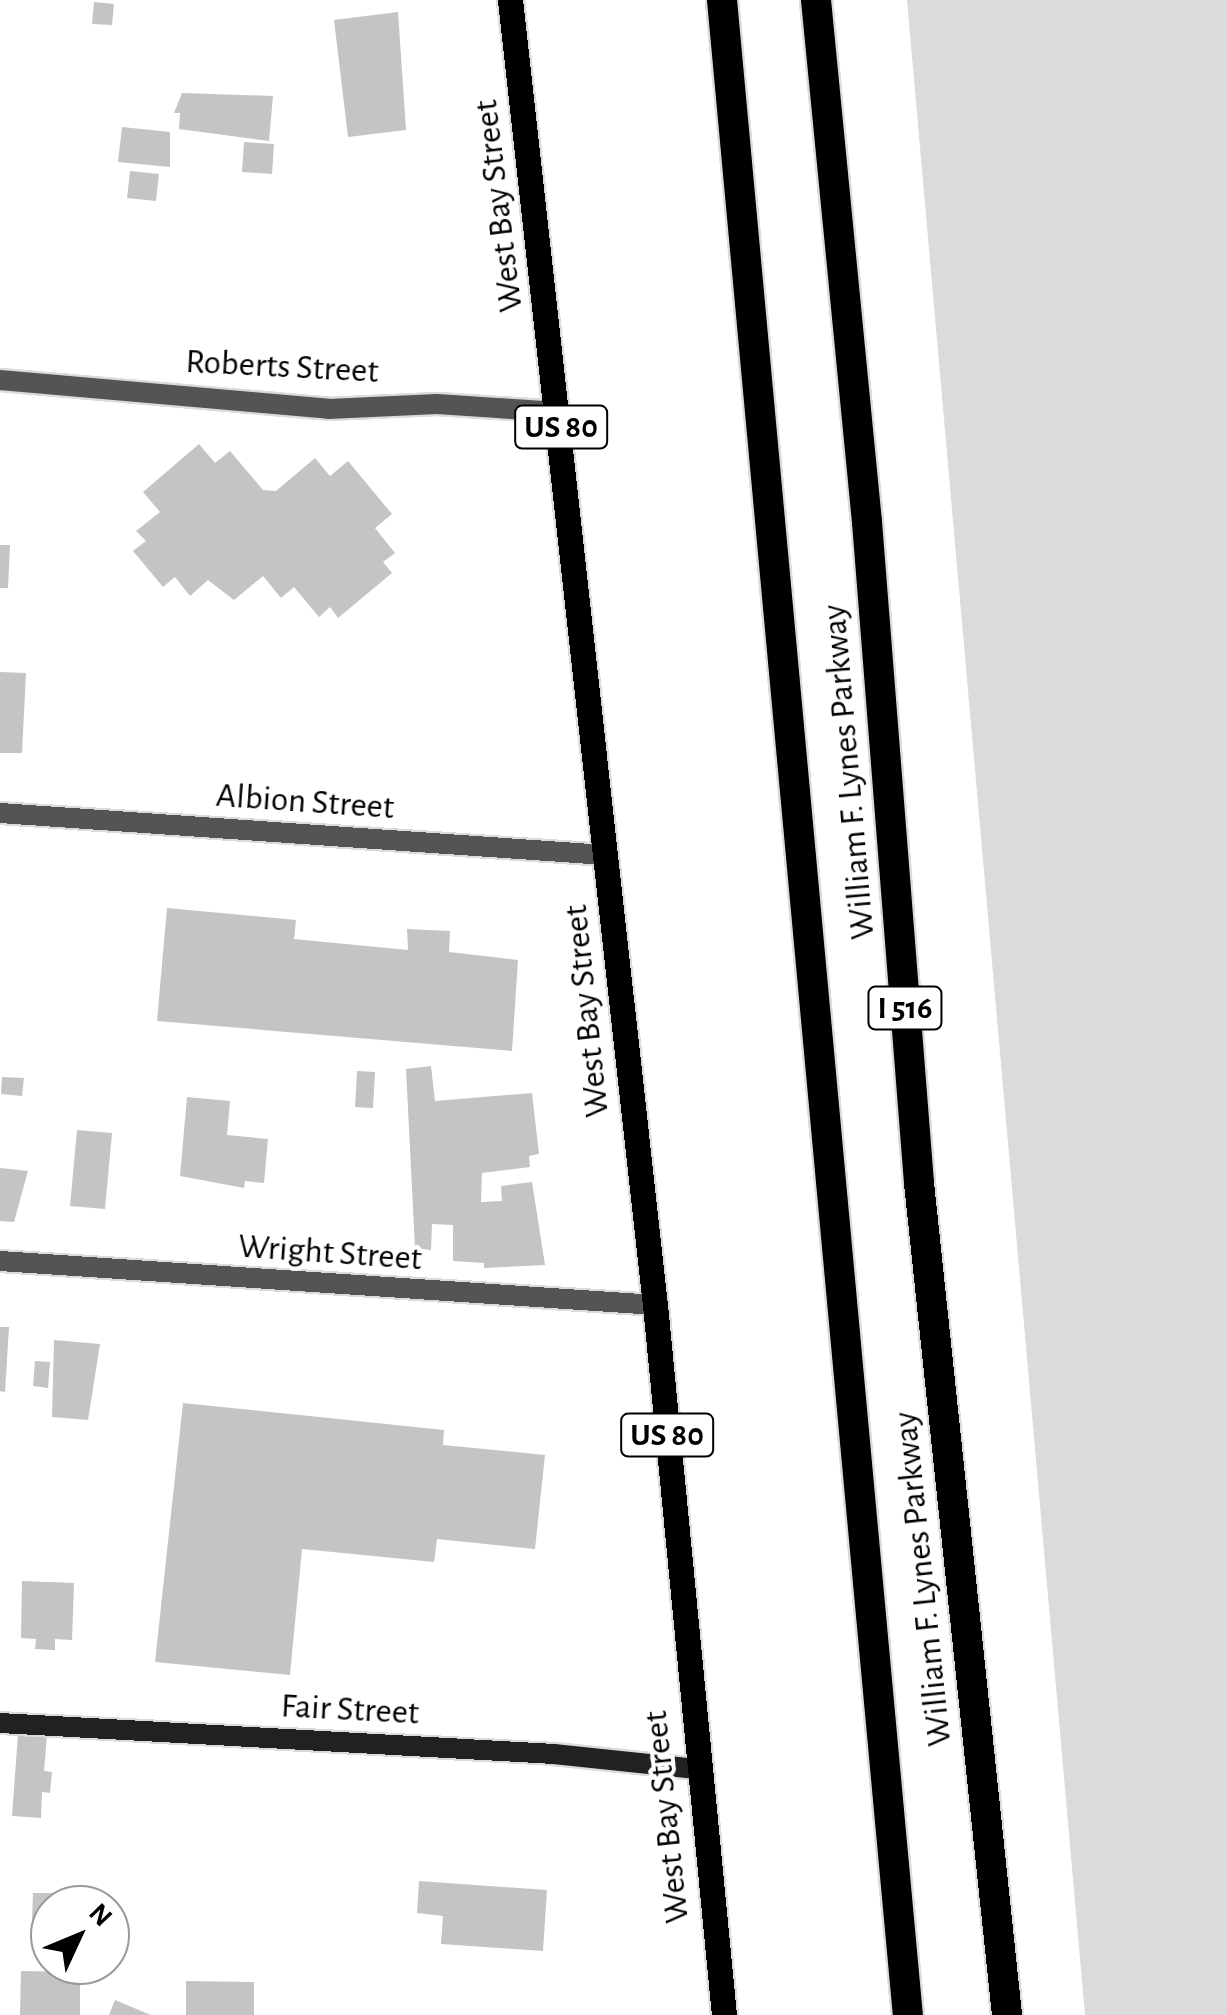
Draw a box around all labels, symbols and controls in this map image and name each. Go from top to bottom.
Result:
street label: West Bay Street [465,98,533,314]
street label: Roberts Street [185,341,379,393]
road number: US 80 [514,400,608,454]
street label: William F. Lynes Parkway [813,603,885,941]
street label: Albion Street [215,775,395,829]
street label: West Bay Street [555,903,619,1119]
road number: I 516 [865,981,945,1035]
street label: Wright Street [237,1226,423,1280]
road number: US 80 [620,1408,714,1462]
street label: William F. Lynes Parkway [885,1410,961,1748]
street label: Fair Street [280,1685,420,1735]
street label: West Bay Street [635,1709,699,1925]
north arrow [30,1885,130,1985]
text: N [83,1899,117,1932]

